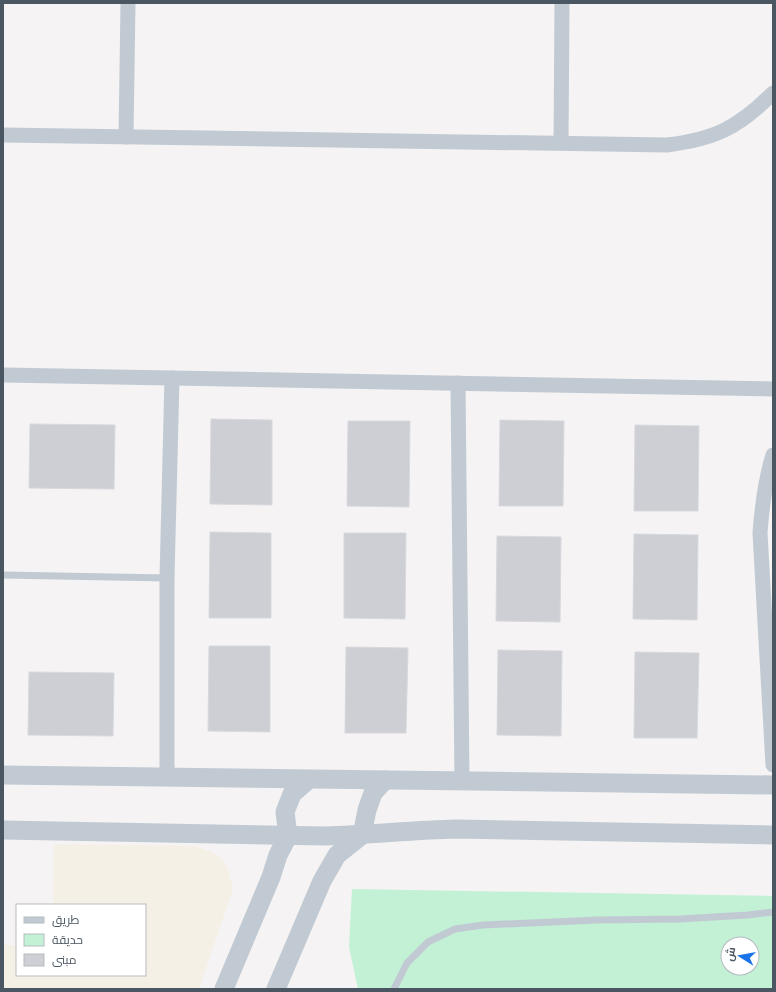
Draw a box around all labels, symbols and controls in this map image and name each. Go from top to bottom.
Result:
legend [16,904,146,976]
text: طريق [52,912,80,927]
text: حديقة [52,932,83,947]
north arrow [720,936,760,976]
text: ش [722,946,738,962]
text: مبنى [52,952,77,967]

